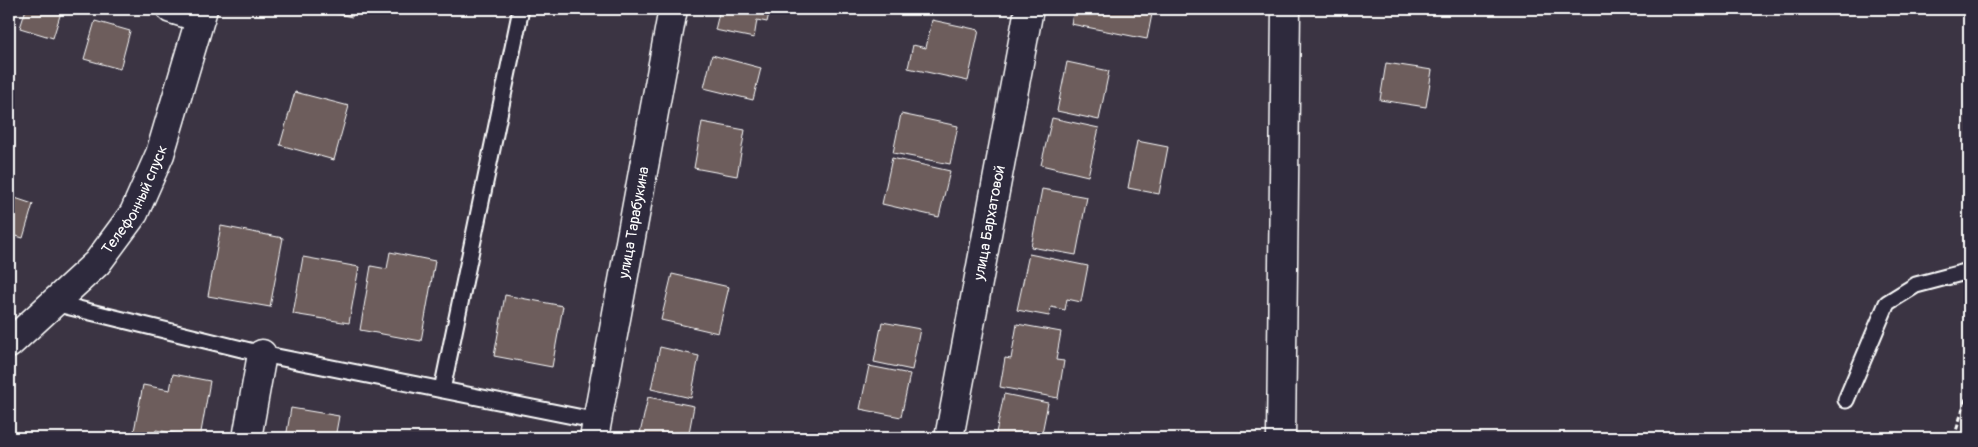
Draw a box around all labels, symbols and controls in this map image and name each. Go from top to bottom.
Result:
street label: Телефонный спуск [98,143,172,258]
street label: улица Бархатовой [969,164,1010,283]
street label: улица Тарабукина [614,165,654,281]

